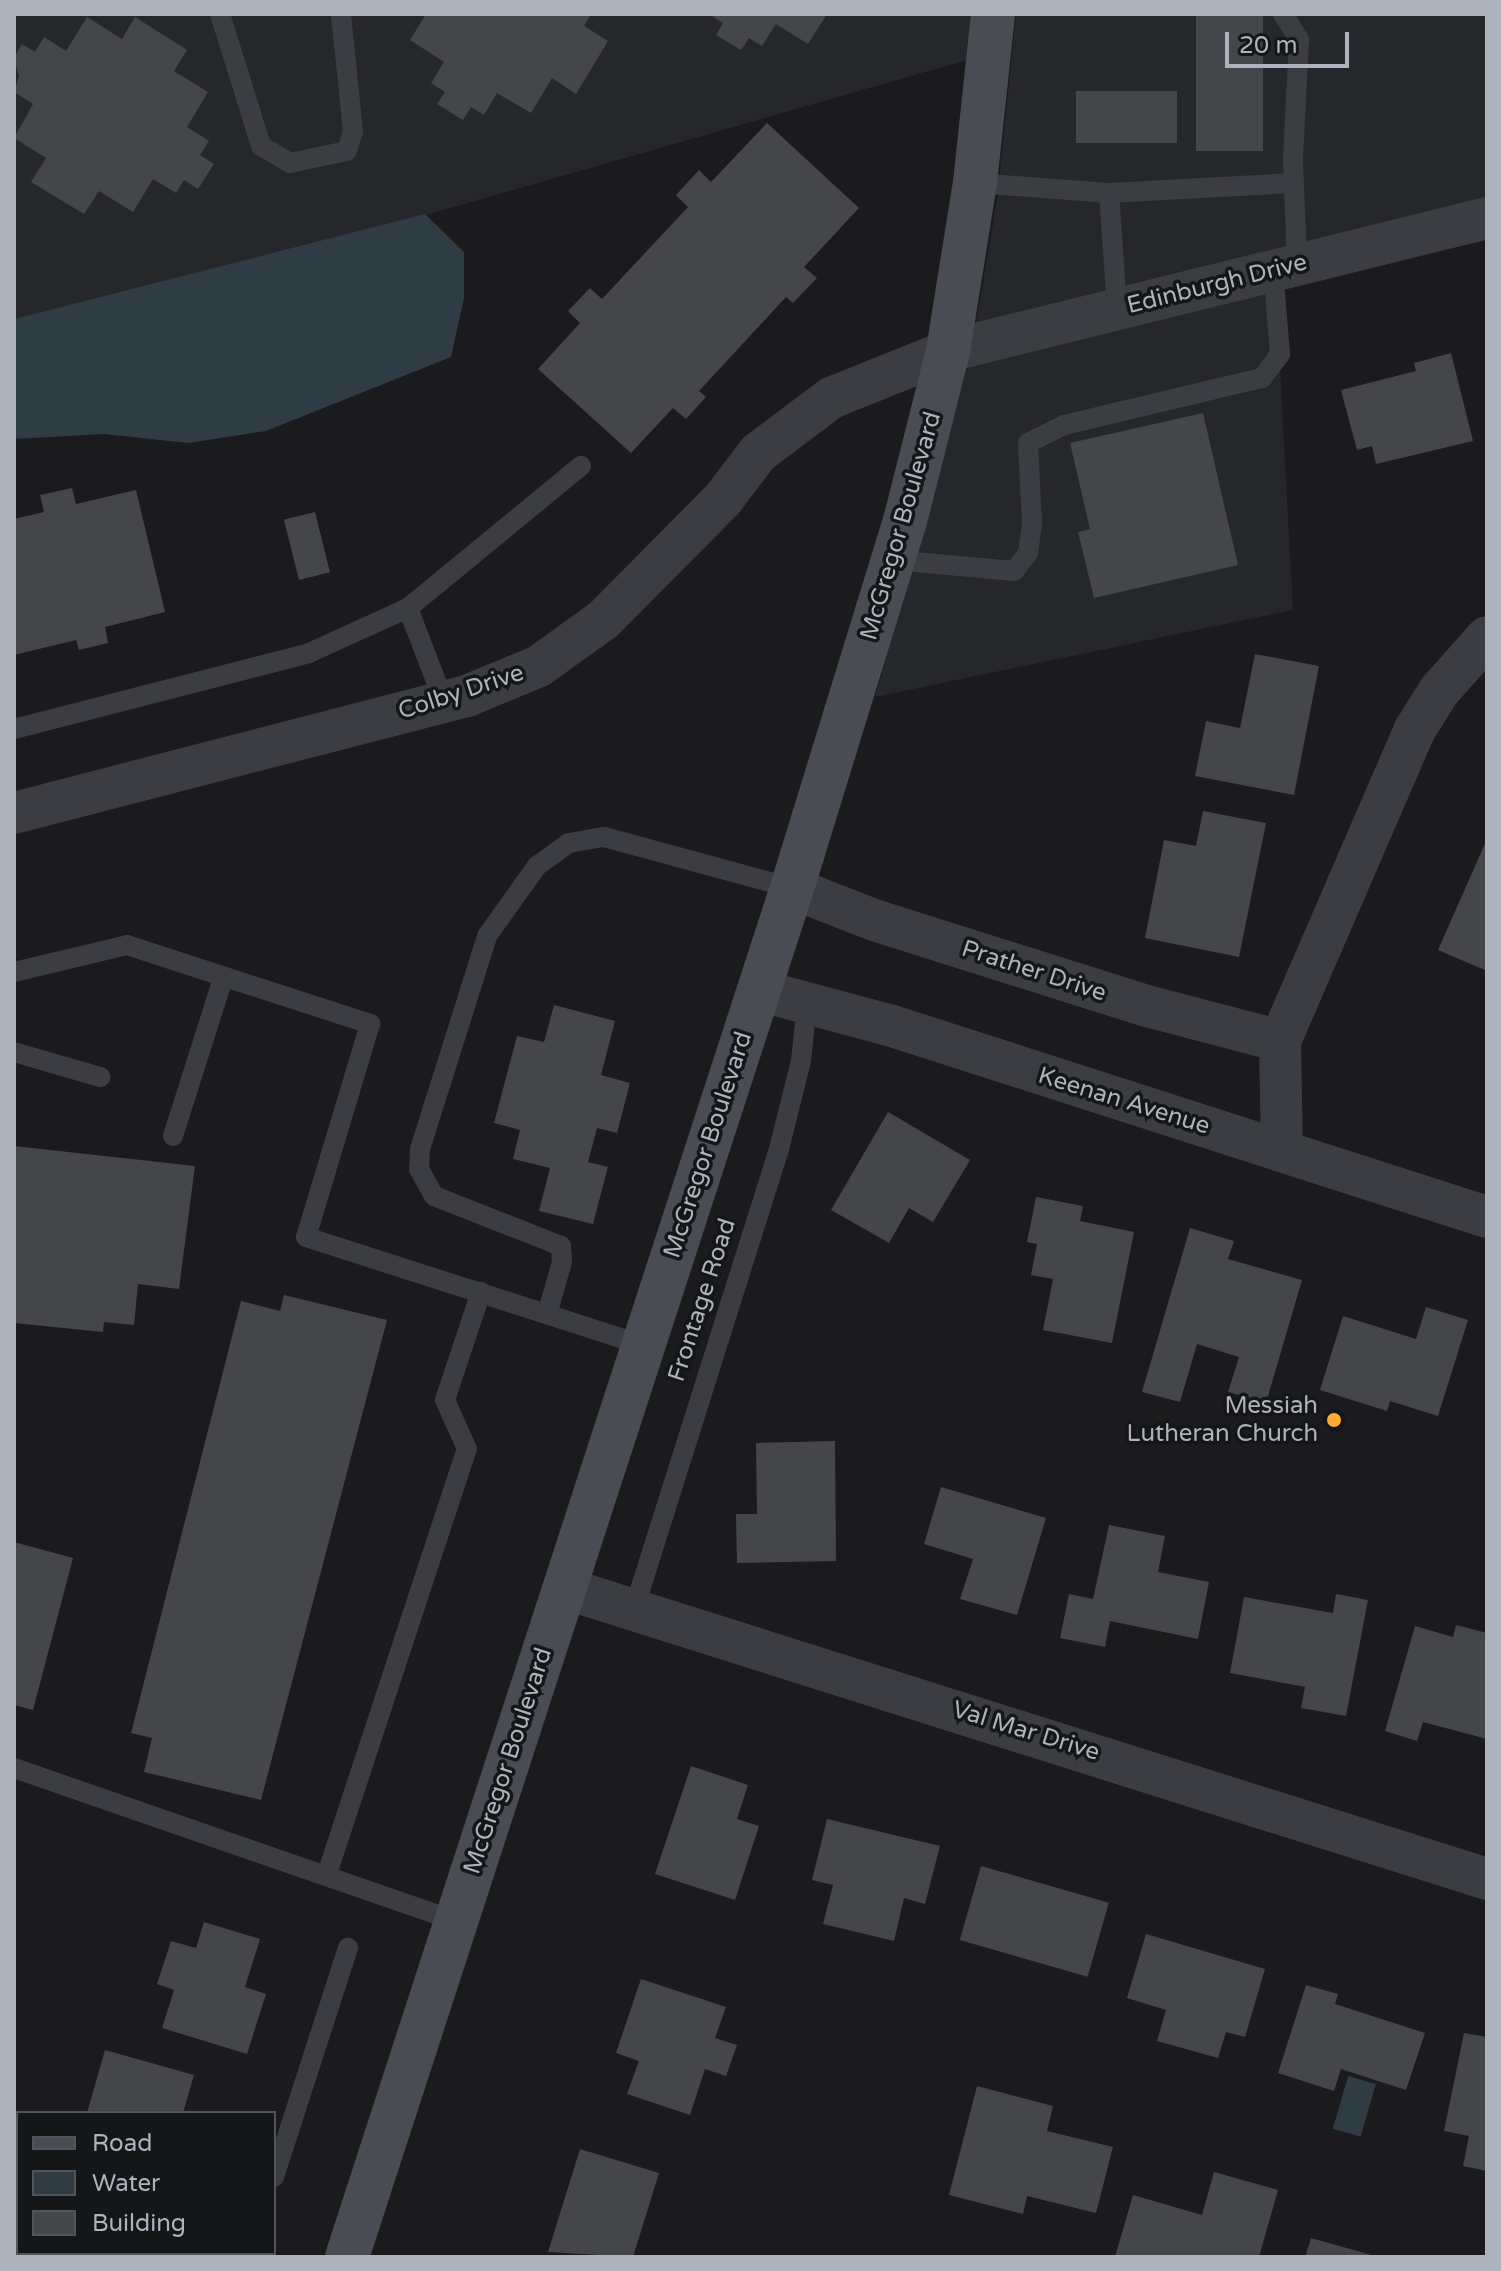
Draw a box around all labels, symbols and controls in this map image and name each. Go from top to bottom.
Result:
scale bar [1229,16,1353,66]
text: 20 m [1239,31,1297,60]
street label: Edinburgh Drive [1124,248,1310,320]
street label: McGregor Boulevard [855,408,947,644]
street label: Colby Drive [395,658,527,726]
street label: Prather Drive [958,934,1110,1008]
street label: McGregor Boulevard [658,1028,758,1262]
street label: Keenan Avenue [1035,1061,1213,1141]
street label: Frontage Road [662,1215,742,1385]
place label: Messiah Lutheran Church [1127,1392,1318,1448]
marker: Messiah Lutheran Church [1325,1411,1343,1429]
street label: McGregor Boulevard [458,1644,558,1878]
street label: Val Mar Drive [949,1695,1103,1767]
legend [16,2111,276,2255]
text: Road [92,2129,152,2158]
text: Water [92,2169,160,2198]
text: Building [92,2209,186,2238]

